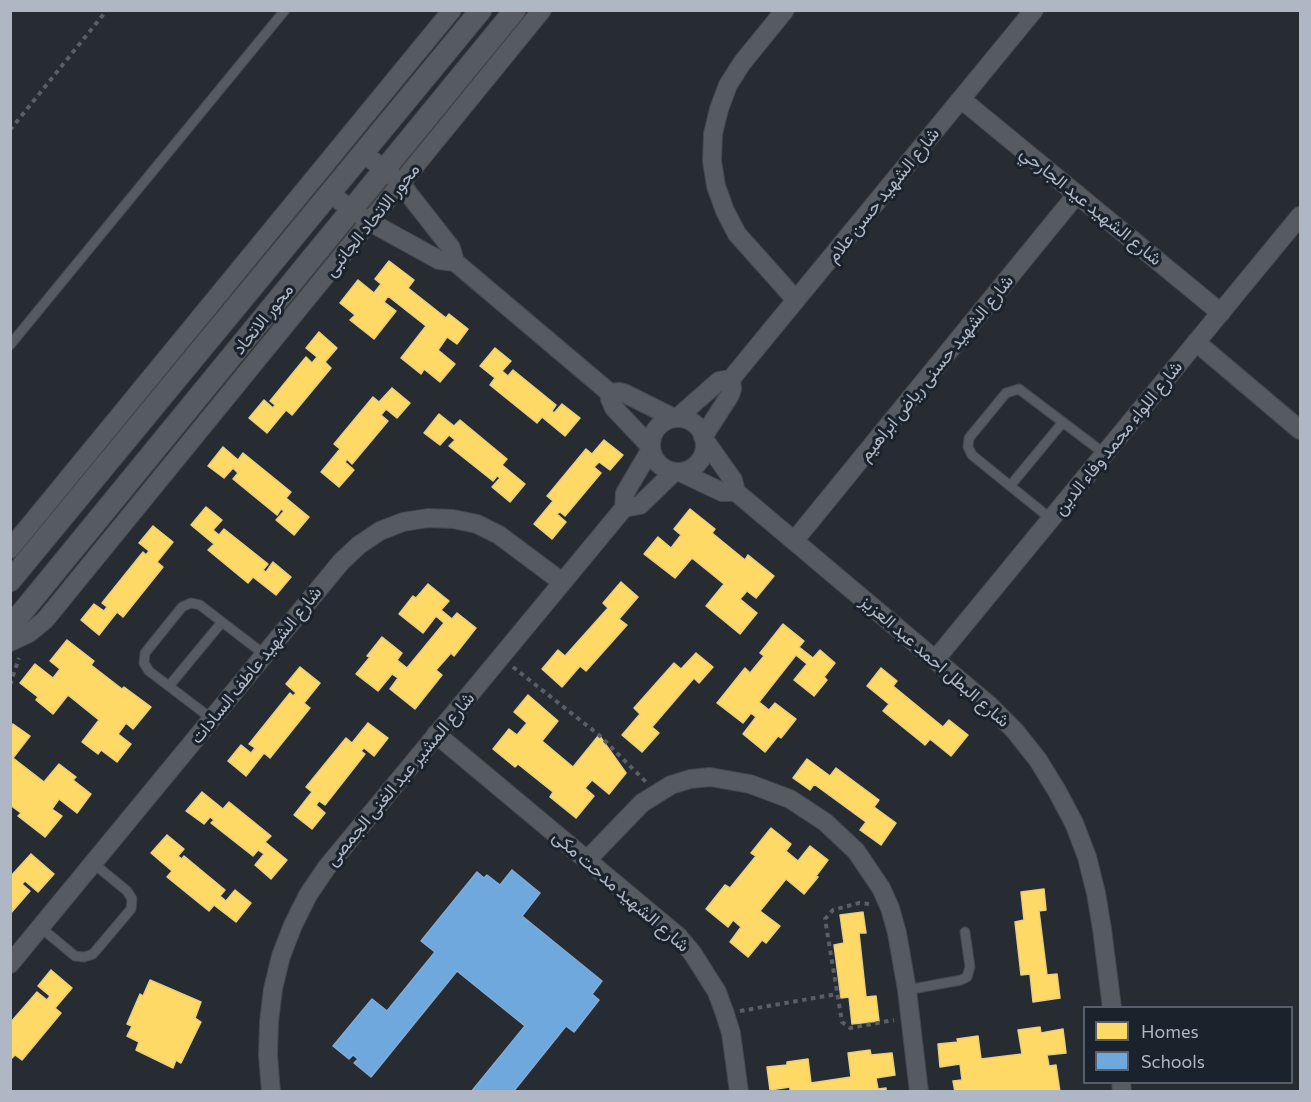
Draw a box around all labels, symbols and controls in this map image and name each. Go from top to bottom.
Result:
street label: شارع الشهيد حسن علام [822,123,944,267]
street label: شارع الشهيد عيد الجارحي [1016,142,1166,270]
street label: محور الاتحاد الجانبى [320,159,424,281]
street label: شارع الشهيد حسنى رياض ابراهيم [854,271,1018,465]
street label: محور الاتحاد [228,279,298,359]
street label: شارع اللواء محمد وفاء الدين [1049,356,1187,520]
street label: شارع الشهيد عاطف السادات [186,582,326,748]
street label: شارع البطل احمد عبد العزيز [856,590,1014,732]
street label: شارع المشير عبد الغنى الجمصى [321,688,479,870]
street label: شارع الشهيد مدحت مكى [548,826,694,956]
legend [1083,1006,1293,1084]
text: Homes [1141,1020,1199,1042]
text: Schools [1141,1050,1205,1072]

